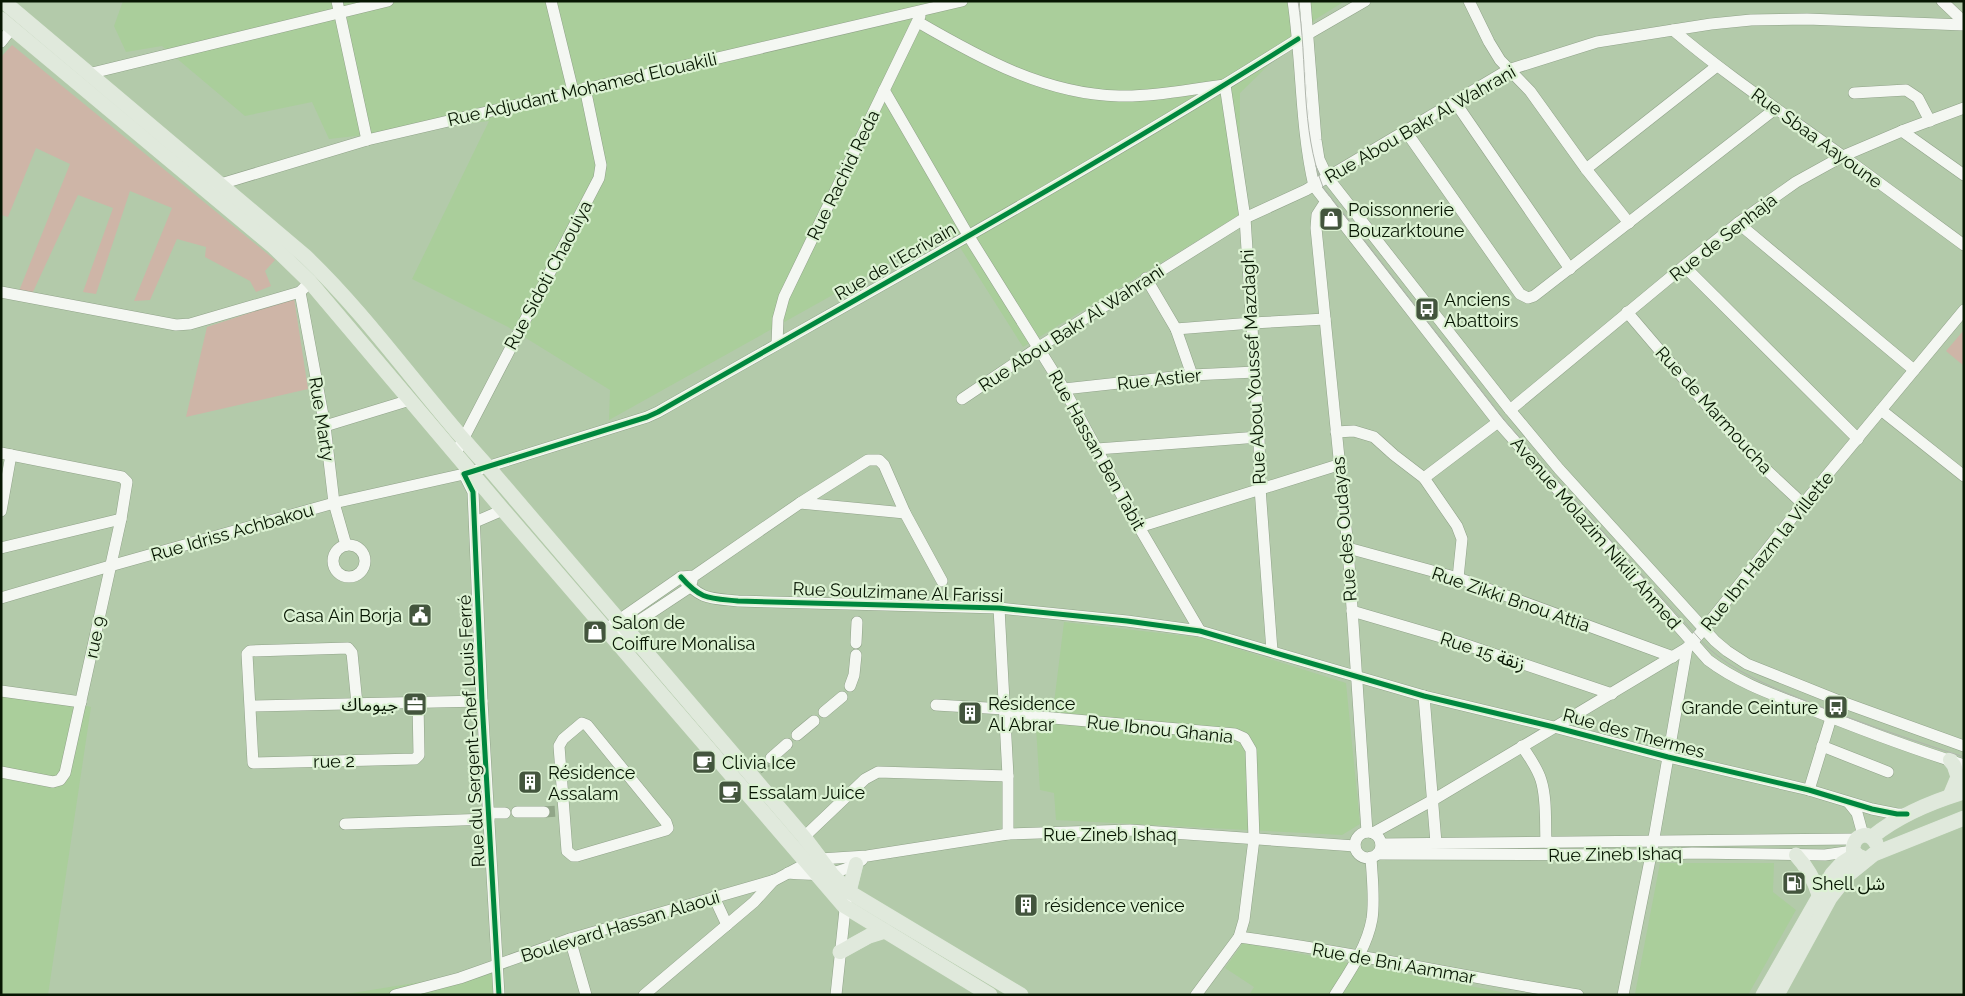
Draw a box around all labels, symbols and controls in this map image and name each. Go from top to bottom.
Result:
street label: Rue Adjudant Mohamed Elouakili [445,48,719,130]
street label: Rue Abou Bakr Al Wahrani [1321,61,1519,187]
street label: Rue Sbaa Aayoune [1747,83,1887,193]
street label: Rue Rachid Reda [802,107,884,243]
street label: Rue de Senhaja [1665,189,1781,285]
street label: Rue Sidoti Chaouiya [500,197,596,353]
place label: Poissonnerie Bouzarktoune [1348,199,1465,241]
shop icon: Poissonnerie Bouzarktoune [1318,206,1344,232]
street label: Rue de l'Ecrivain [831,218,959,304]
street label: Rue Abou Youssef Mazdaghi [1236,249,1270,485]
street label: Rue Abou Bakr Al Wahrani [974,260,1168,396]
place label: Anciens Abattoirs [1444,289,1519,331]
bus stop icon: Anciens Abattoirs [1414,296,1440,322]
street label: Rue de Marmoucha [1651,342,1777,478]
street label: Rue Astier [1116,364,1203,394]
street label: Rue Hassan Ben Tabit [1044,366,1150,534]
street label: Rue Marty [305,375,339,463]
street label: Avenue Molazim Nikili Ahmed [1507,433,1685,633]
street label: Rue des Oudayas [1327,455,1361,602]
street label: Rue Ibn Hazm la Villette [1696,467,1838,635]
street label: Rue Idriss Achbakou [148,499,316,565]
street label: Rue Zikki Bnou Attia [1429,562,1593,636]
street label: Rue Soulzimane Al Farissi [792,578,1004,606]
street label: Rue du Sergent-Chef Louis Ferré [453,594,489,868]
public building icon: Casa Ain Borja [407,602,433,628]
place label: Casa Ain Borja [283,605,402,626]
place label: Salon de Coiffure Monalisa [612,612,755,654]
street label: rue 9 [80,614,110,660]
shop icon: Salon de Coiffure Monalisa [582,619,608,645]
street label: Rue 15 زنقة [1438,627,1528,676]
office icon: جيوماك [402,691,428,717]
place label: Résidence Al Abrar [988,693,1076,735]
place label: جيوماك [342,694,398,716]
bus stop icon: Grande Ceinture [1823,694,1849,720]
place label: Grande Ceinture [1682,697,1818,718]
building icon: Résidence Al Abrar [957,700,983,726]
street label: Rue des Thermes [1561,704,1708,762]
street label: Rue Ibnou Ghania [1086,711,1234,747]
cafe icon: Clivia Ice [691,749,717,775]
street label: rue 2 [313,750,355,772]
place label: Clivia Ice [722,752,796,773]
place label: Résidence Assalam [548,762,636,804]
building icon: Résidence Assalam [517,769,543,795]
cafe icon: Essalam Juice [717,779,743,805]
place label: Essalam Juice [748,782,865,803]
street label: Rue Zineb Ishaq [1043,824,1177,845]
street label: Rue Zineb Ishaq [1548,842,1682,866]
fuel station icon: Shell شل [1781,870,1807,896]
place label: Shell شل [1812,873,1885,895]
street label: Boulevard Hassan Alaoui [518,886,722,966]
building icon: résidence venice [1013,892,1039,918]
place label: résidence venice [1044,895,1185,916]
street label: Rue de Bni Aammar [1311,938,1478,988]

